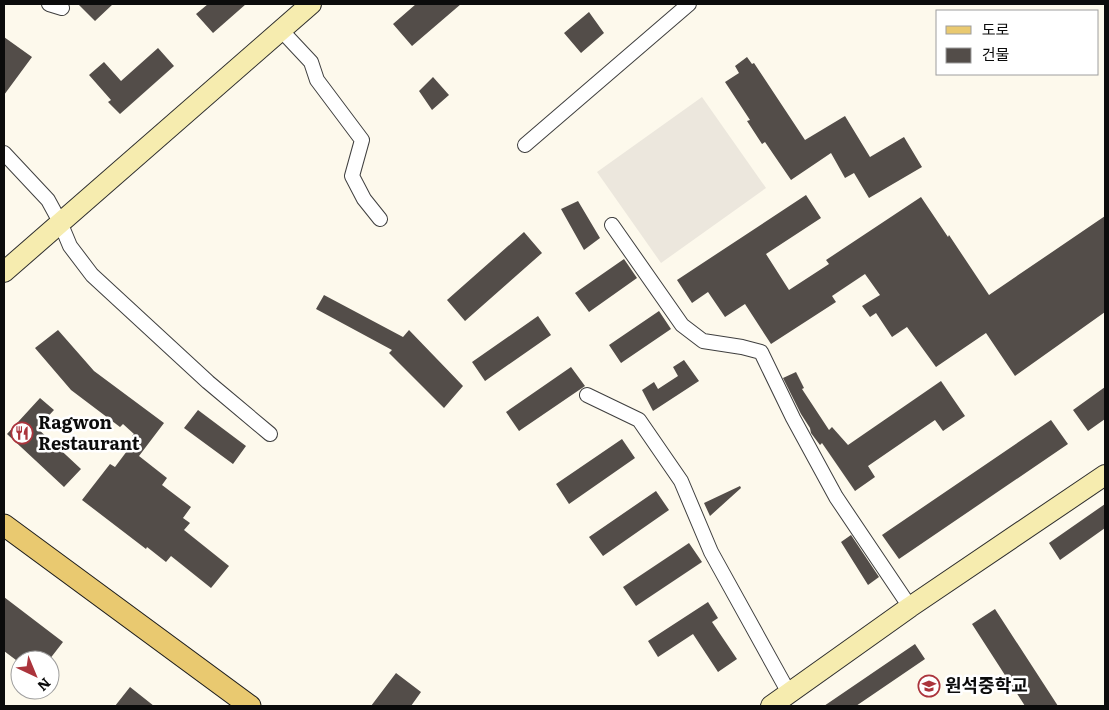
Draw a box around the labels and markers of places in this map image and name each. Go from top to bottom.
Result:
place label: Ragwon Restaurant [38,408,140,456]
restaurant icon: Ragwon Restaurant [10,421,34,445]
place label: 원석중학교 [945,671,1028,698]
school or university icon: 원석중학교 [917,674,941,698]

